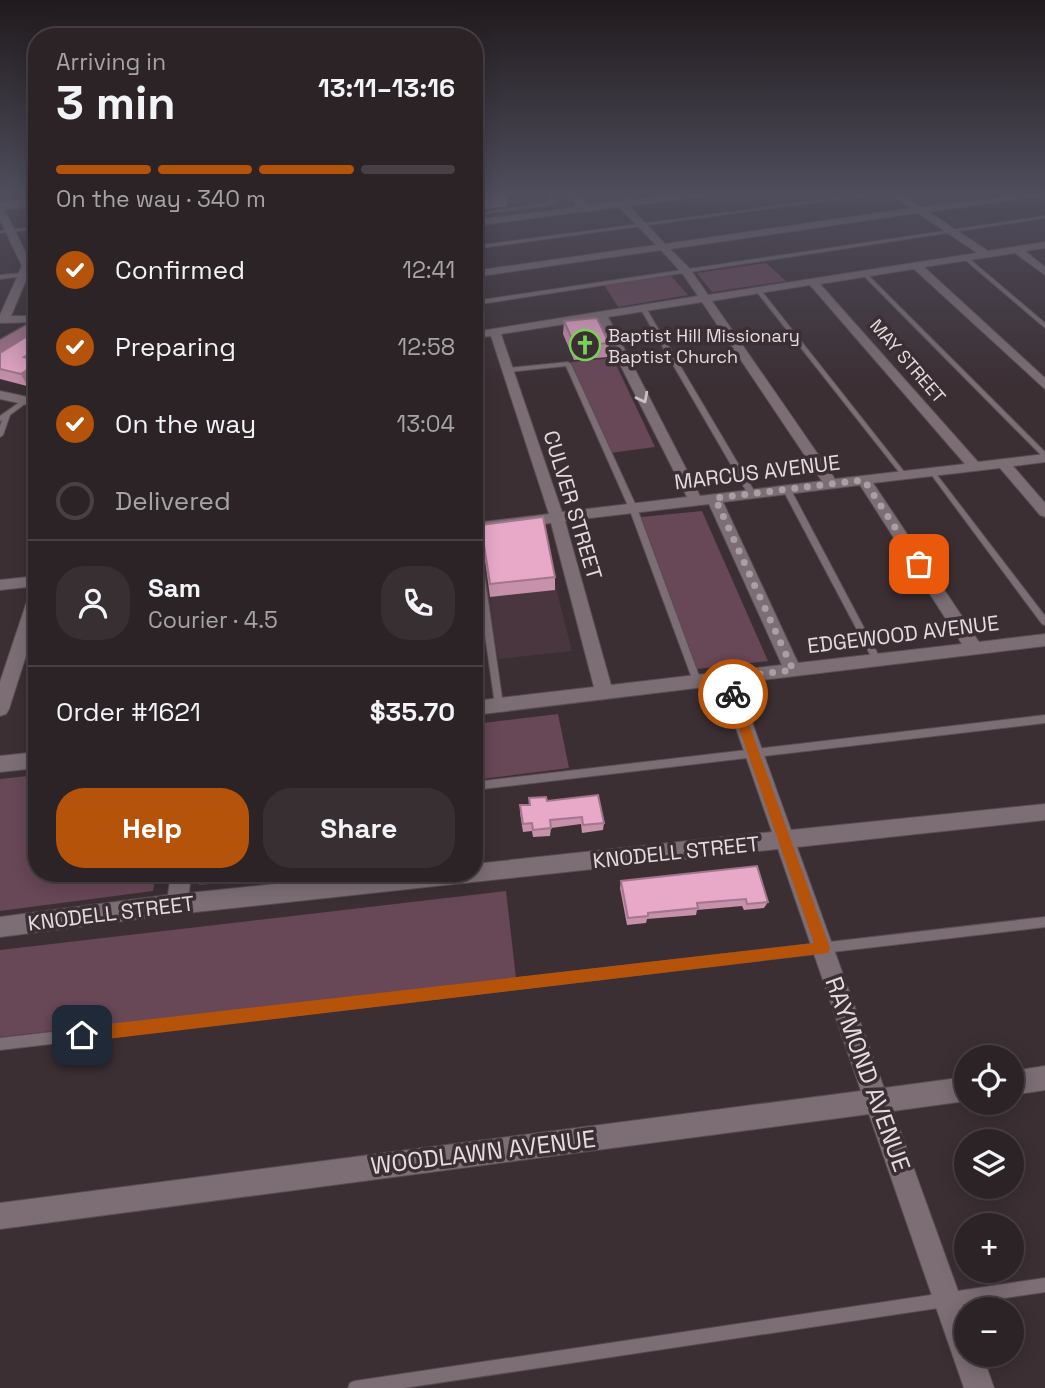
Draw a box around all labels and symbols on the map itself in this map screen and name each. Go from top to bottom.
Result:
street label: MAY STREET [865,314,951,408]
place label: Baptist Hill Missionary Baptist Church [608,324,800,368]
church icon: Baptist Hill Missionary Baptist Church [568,328,602,362]
one-way arrow [635,391,649,403]
street label: CULVER STREET [537,427,609,583]
street label: MARCUS AVENUE [673,448,841,496]
pin [889,534,949,594]
street label: EDGEWOOD AVENUE [806,609,1000,659]
courier [698,659,768,729]
street label: KNODELL STREET [591,830,761,874]
street label: KNODELL STREET [26,889,196,937]
street label: RAYMOND AVENUE [818,972,918,1176]
pin [52,1005,112,1065]
street label: WOODLAWN AVENUE [369,1123,597,1181]

